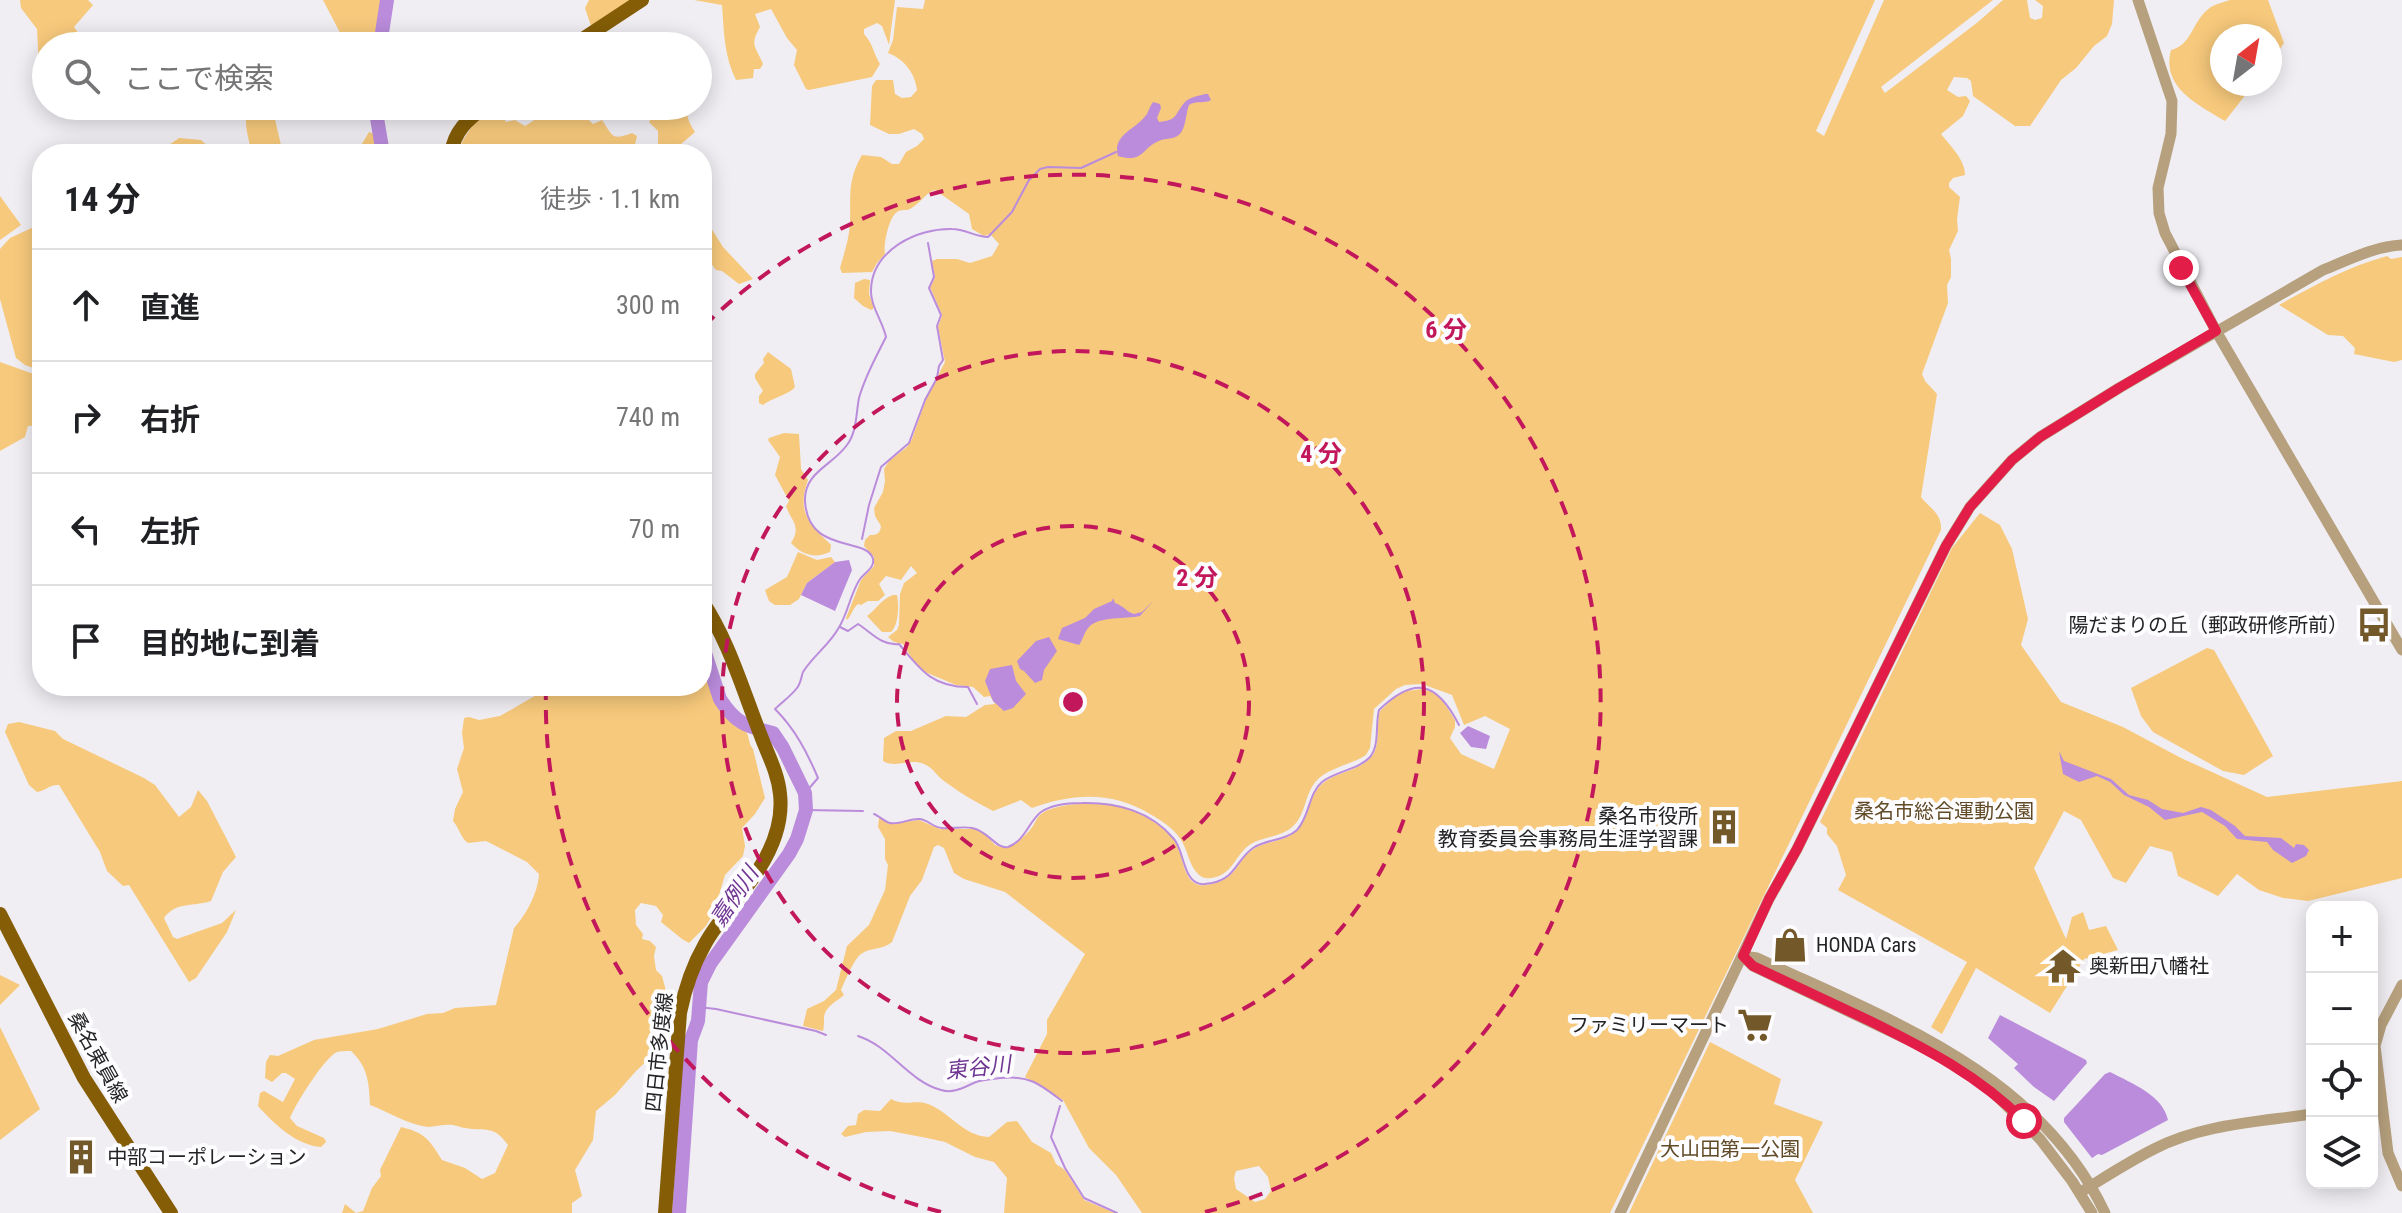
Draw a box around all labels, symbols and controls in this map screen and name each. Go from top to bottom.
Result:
north arrow [2210,24,2282,96]
search box [32,32,712,120]
icon: search [60,54,104,98]
text: ここで検索 [124,61,274,96]
text: 14 分 [64,179,140,219]
text: 徒歩 · 1.1 km [540,184,680,214]
route end [2163,250,2199,286]
icon: ahead [64,283,108,327]
text: 直進 [140,290,200,325]
text: 300 m [616,290,680,320]
text: 6 分 [1425,316,1467,344]
icon: right [64,395,108,439]
text: 右折 [140,402,200,437]
text: 740 m [616,402,680,432]
text: 4 分 [1300,440,1342,468]
icon: left [64,507,108,551]
text: 左折 [140,514,200,549]
text: 70 m [629,514,680,544]
text: 2 分 [1176,564,1218,592]
bus stop icon: 陽だまりの丘（郵政研修所前） [2355,606,2393,644]
place label: 陽だまりの丘（郵政研修所前） [2068,613,2348,637]
icon: arrive [64,619,108,663]
text: 目的地に到着 [140,626,320,661]
centre of rings [1059,688,1087,716]
park label: 桑名市総合運動公園 [1854,799,2034,823]
place label: 桑名市役所 教育委員会事務局生涯学習課 [1438,804,1698,851]
building icon: 桑名市役所 教育委員会事務局生涯学習課 [1705,808,1743,846]
water label: 嘉例川 [706,860,764,931]
map controls [2306,901,2378,1189]
button: + [2306,901,2378,973]
shop icon: HONDA Cars [1771,926,1809,964]
place label: HONDA Cars [1816,933,1916,957]
temple icon: 奥新田八幡社 [2044,947,2082,985]
place label: 奥新田八幡社 [2089,954,2209,978]
button: − [2306,973,2378,1045]
street label: 四日市多度線 [641,991,677,1113]
supermarket icon: ファミリーマート [1736,1006,1774,1044]
street label: 桑名東員線 [63,1007,133,1107]
place label: ファミリーマート [1569,1013,1729,1037]
button: locate [2306,1045,2378,1117]
water label: 東谷川 [944,1051,1014,1083]
route start [2006,1103,2042,1139]
button: layers [2306,1117,2378,1189]
park label: 大山田第一公園 [1660,1137,1800,1161]
building icon: 中部コーポレーション [62,1138,100,1176]
place label: 中部コーポレーション [107,1145,307,1169]

